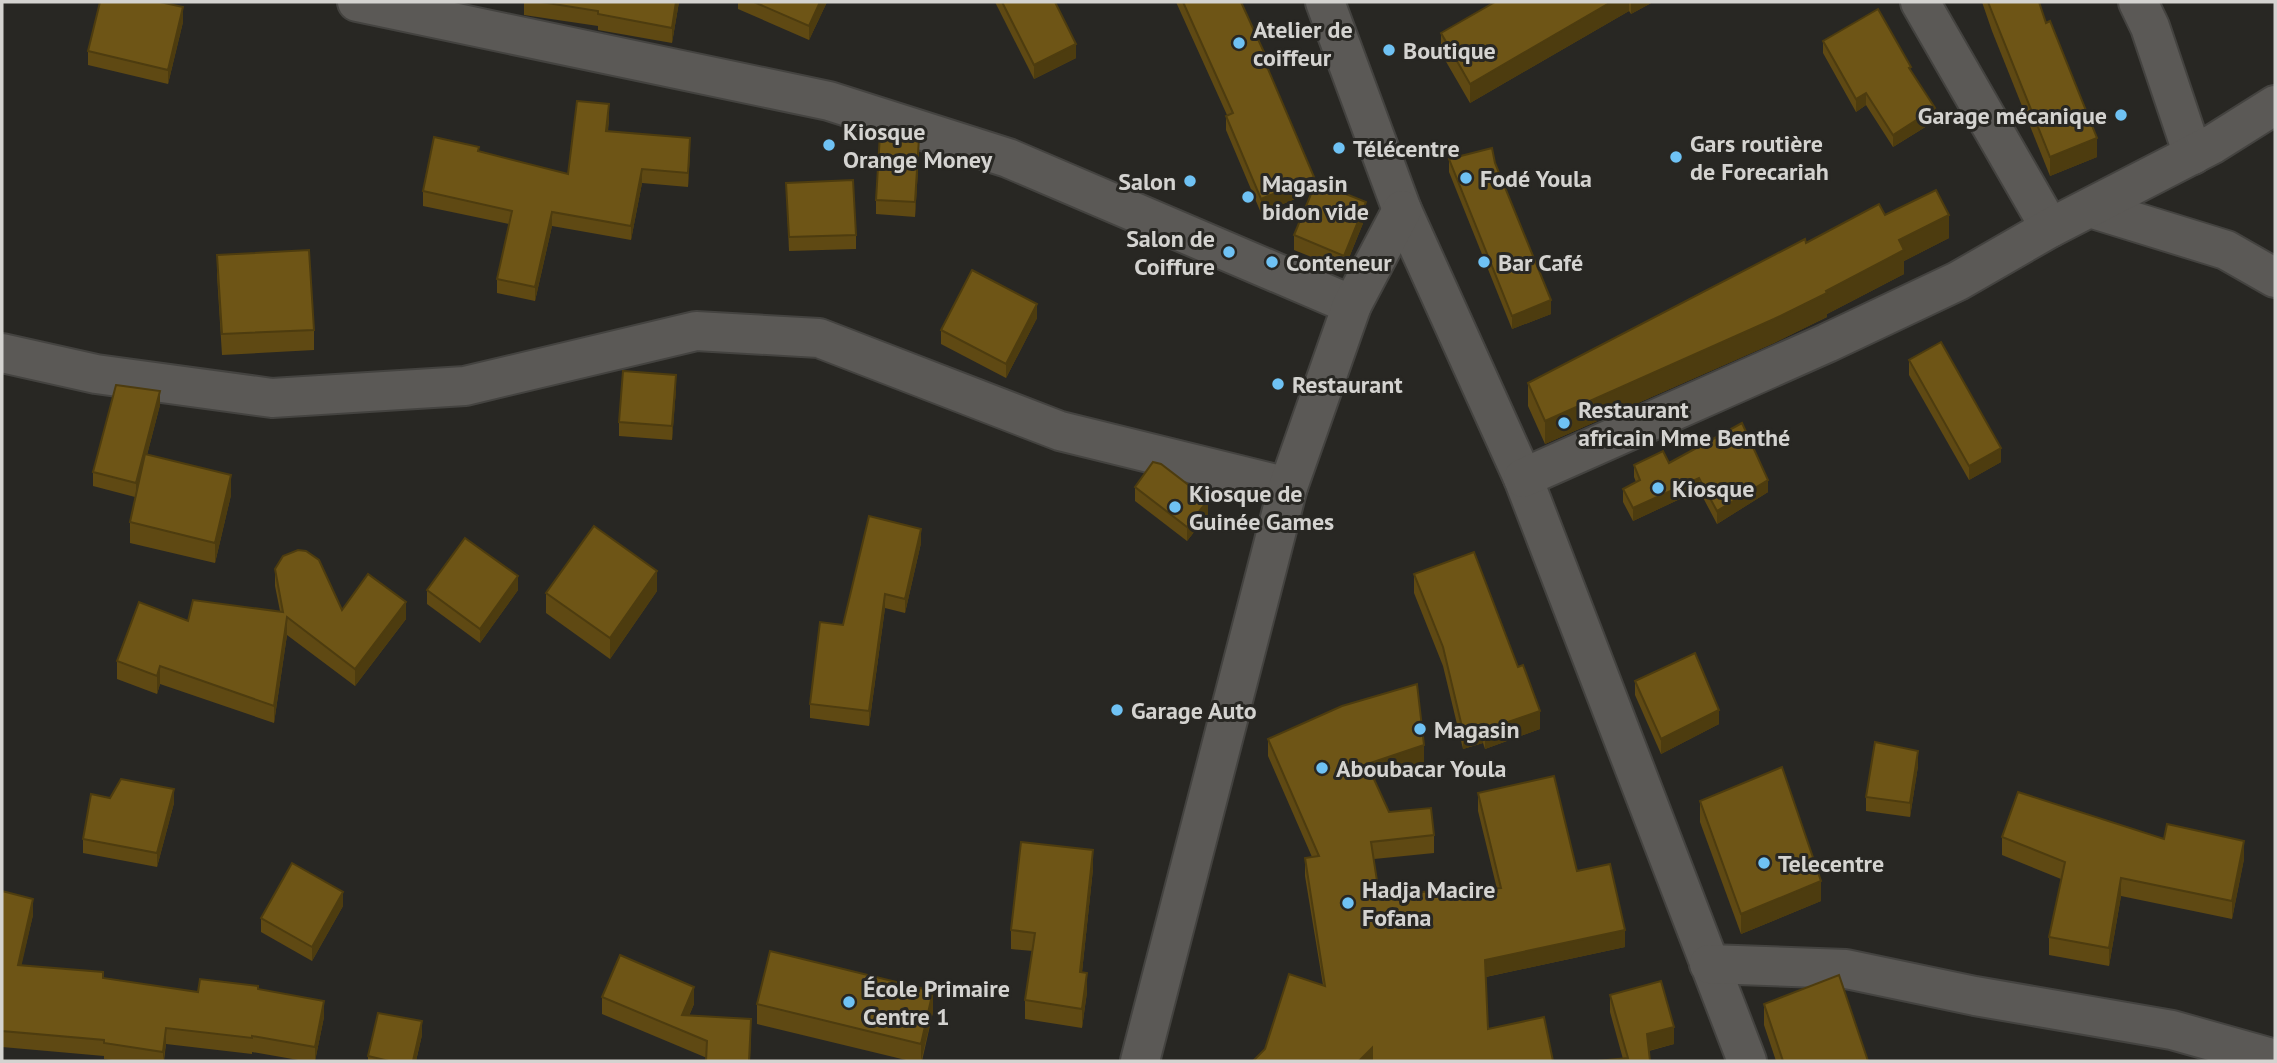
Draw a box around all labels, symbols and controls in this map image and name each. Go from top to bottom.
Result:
place label: Atelier de coiffeur [1253,14,1353,73]
marker: Atelier de coiffeur [1231,35,1247,51]
place label: Boutique [1403,35,1496,66]
marker: Boutique [1381,42,1397,58]
place label: Garage mécanique [1918,100,2107,131]
marker: Garage mécanique [2113,107,2129,123]
place label: Kiosque Orange Money [843,116,993,175]
place label: Gars routière de Forecariah [1690,128,1829,187]
place label: Télécentre [1353,133,1460,164]
marker: Kiosque Orange Money [821,137,837,153]
marker: Télécentre [1331,140,1347,156]
marker: Gars routière de Forecariah [1668,149,1684,165]
place label: Fodé Youla [1480,163,1592,194]
place label: Salon [1118,166,1176,197]
place label: Magasin bidon vide [1262,168,1369,227]
marker: Fodé Youla [1458,170,1474,186]
marker: Salon [1182,173,1198,189]
marker: Magasin bidon vide [1240,189,1256,205]
place label: Salon de Coiffure [1126,223,1215,282]
marker: Salon de Coiffure [1221,244,1237,260]
place label: Conteneur [1286,247,1392,278]
place label: Bar Café [1498,247,1583,278]
marker: Conteneur [1264,254,1280,270]
marker: Bar Café [1476,254,1492,270]
place label: Restaurant [1292,369,1403,400]
marker: Restaurant [1270,376,1286,392]
place label: Restaurant africain Mme Benthé [1578,394,1790,453]
marker: Restaurant africain Mme Benthé [1556,415,1572,431]
place label: Kiosque [1672,473,1754,504]
place label: Kiosque de Guinée Games [1189,478,1334,537]
marker: Kiosque [1650,480,1666,496]
marker: Kiosque de Guinée Games [1167,499,1183,515]
place label: Garage Auto [1131,695,1257,726]
marker: Garage Auto [1109,702,1125,718]
place label: Magasin [1434,714,1520,745]
marker: Magasin [1412,721,1428,737]
place label: Aboubacar Youla [1336,753,1506,784]
marker: Aboubacar Youla [1314,760,1330,776]
place label: Telecentre [1778,848,1884,879]
marker: Telecentre [1756,855,1772,871]
place label: Hadja Macire Fofana [1362,874,1495,933]
marker: Hadja Macire Fofana [1340,895,1356,911]
place label: École Primaire Centre 1 [863,973,1010,1032]
marker: École Primaire Centre 1 [841,994,857,1010]

